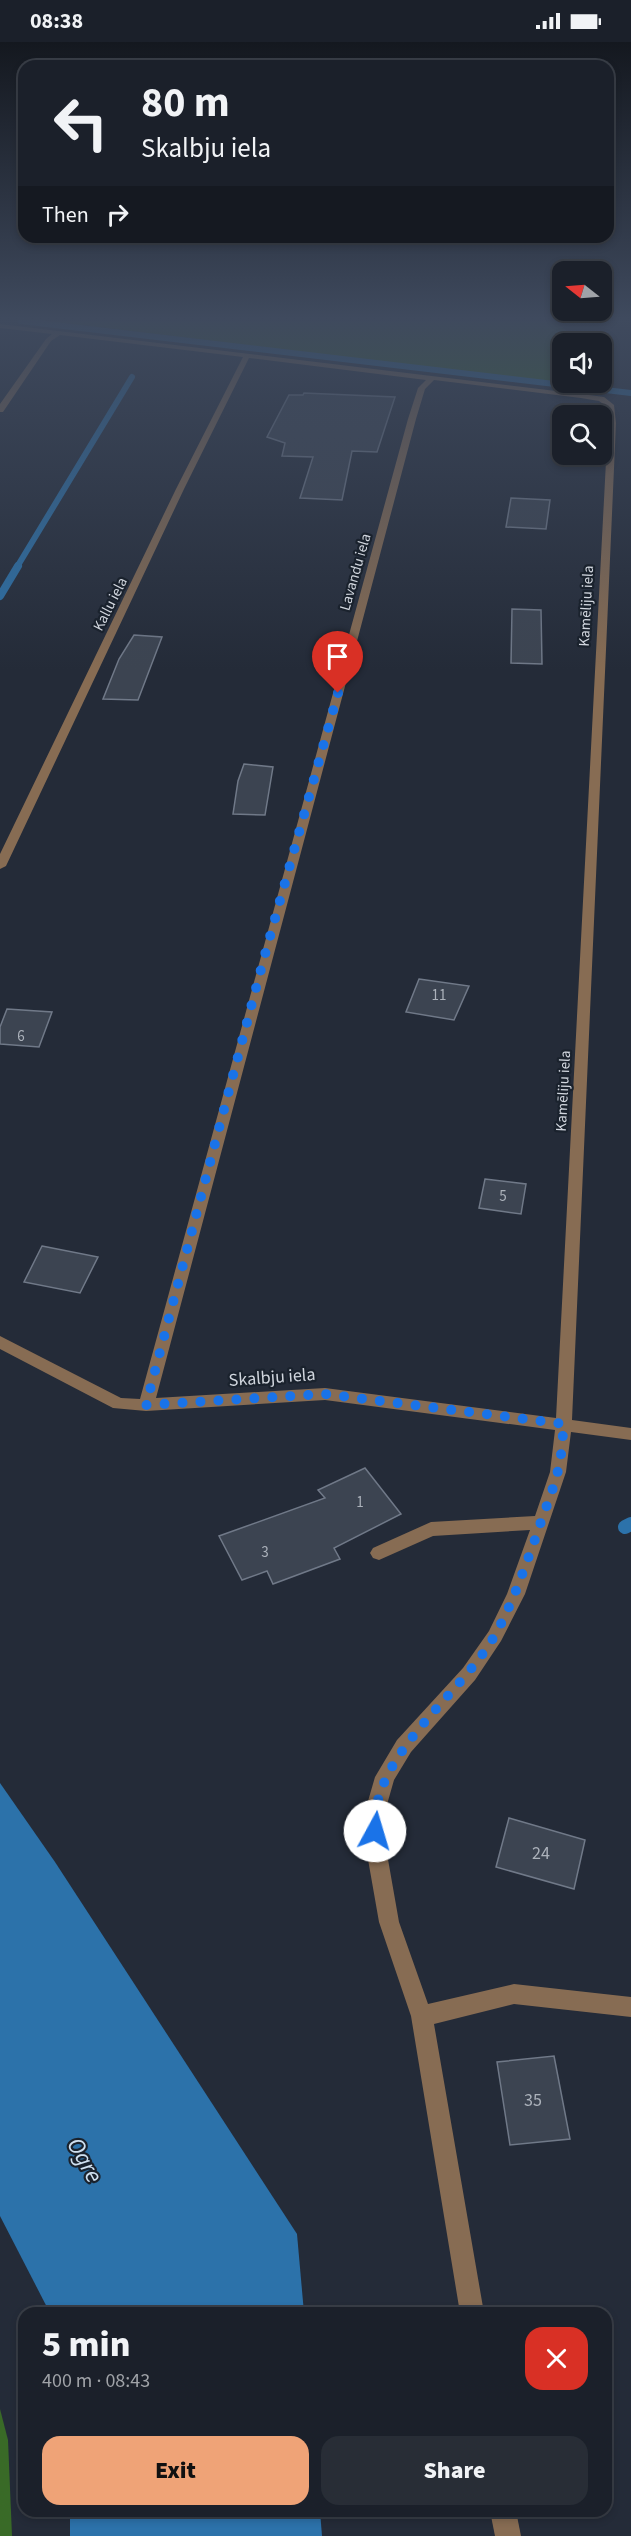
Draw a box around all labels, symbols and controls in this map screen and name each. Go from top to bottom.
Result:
text: 08:38 [30,5,83,37]
text: 80 m [141,73,230,133]
icon: left [42,84,120,162]
text: Skalbju iela [141,129,271,168]
icon: right [101,198,134,231]
text: Then [42,199,89,231]
north arrow [552,261,612,321]
map controls [552,261,612,465]
button: sound [552,333,612,393]
button: search [552,405,612,465]
street label: Lavandu iela [334,531,377,613]
street label: Kamēliju iela [574,565,599,647]
street label: Kallu iela [88,574,133,635]
pin [312,631,363,693]
icon: arrive [321,640,354,673]
house number: 11 [432,985,446,1006]
house number: 6 [17,1026,25,1047]
street label: Kamēliju iela [551,1050,576,1132]
house number: 5 [499,1186,507,1207]
street label: Skalbju iela [228,1362,316,1393]
house number: 1 [356,1492,364,1513]
house number: 3 [261,1542,269,1563]
position arrow [343,1799,407,1863]
house number: 24 [532,1841,550,1866]
house number: 35 [524,2088,542,2113]
water label: Ogre [58,2131,111,2189]
text: 5 min [42,2319,130,2370]
button: close [525,2327,588,2390]
text: 400 m · 08:43 [42,2367,150,2395]
button: Exit [42,2436,309,2505]
button: Share [321,2436,588,2505]

